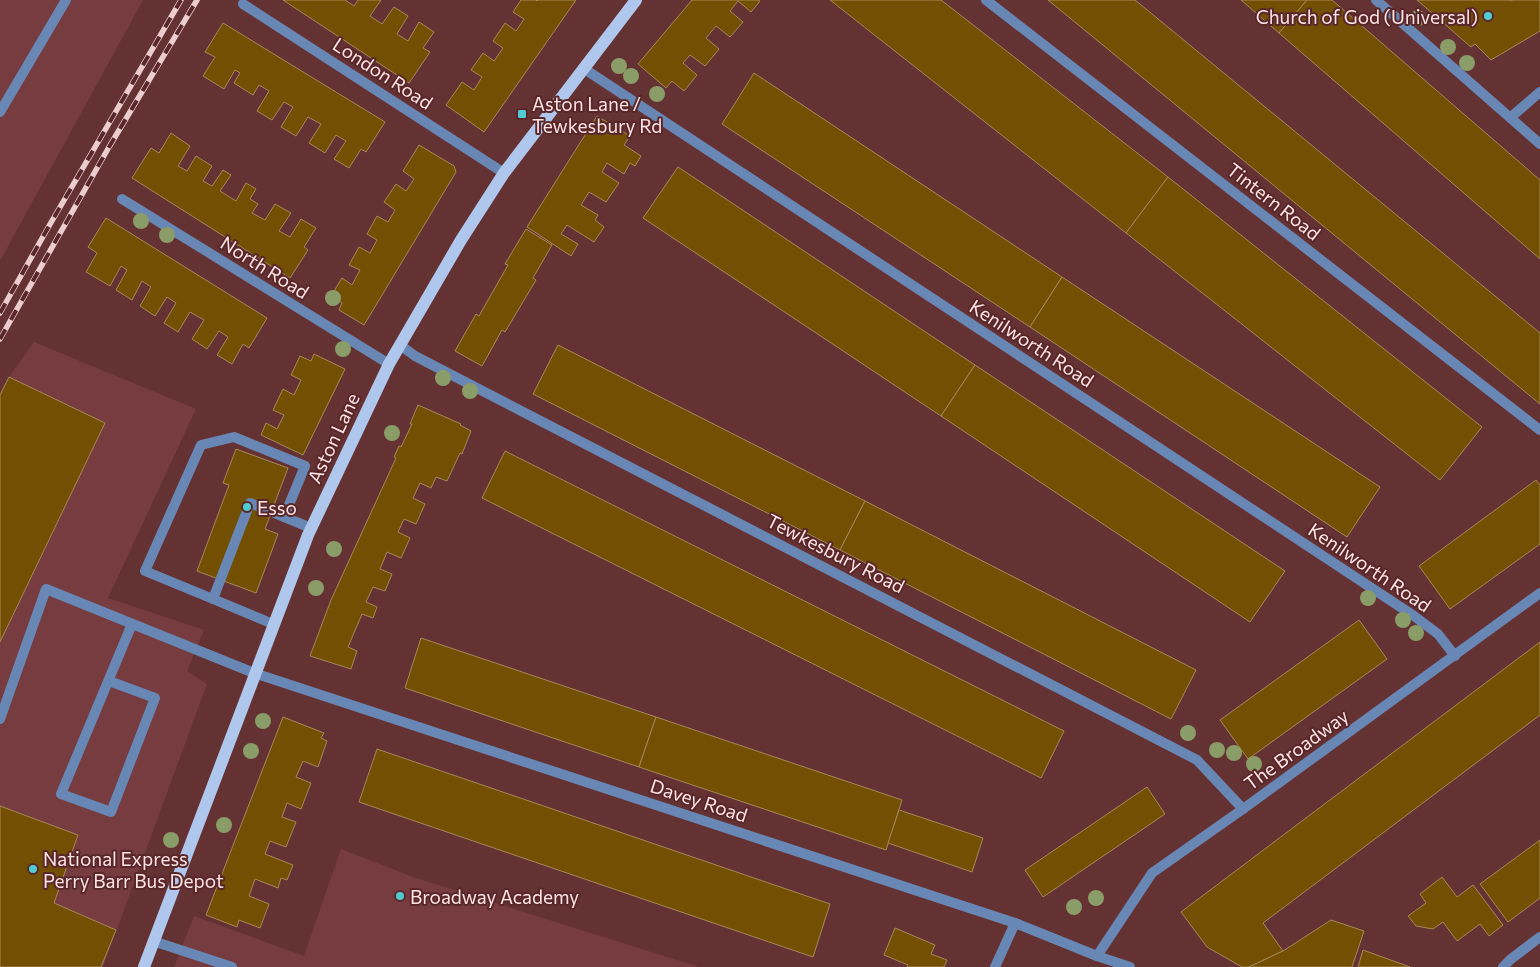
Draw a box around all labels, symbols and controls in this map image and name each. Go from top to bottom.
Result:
place label: Church of God (Universal) [1256,5,1478,28]
marker: Church of God (Universal) [1482,10,1494,22]
street label: London Road [329,32,437,114]
place label: Aston Lane / Tewkesbury Rd [532,92,662,137]
marker: Aston Lane / Tewkesbury Rd [516,108,528,120]
street label: Tintern Road [1223,157,1325,245]
street label: North Road [217,231,313,303]
street label: Kenilworth Road [966,294,1098,392]
street label: Aston Lane [302,389,364,487]
place label: Esso [257,496,297,519]
marker: Esso [241,501,253,513]
street label: Tewkesbury Road [763,508,909,598]
street label: Kenilworth Road [1304,517,1436,617]
street label: The Broadway [1239,703,1353,794]
street label: Davey Road [648,773,750,827]
place label: National Express Perry Barr Bus Depot [43,847,224,892]
marker: National Express Perry Barr Bus Depot [27,863,39,875]
place label: Broadway Academy [410,885,579,908]
marker: Broadway Academy [394,890,406,902]

